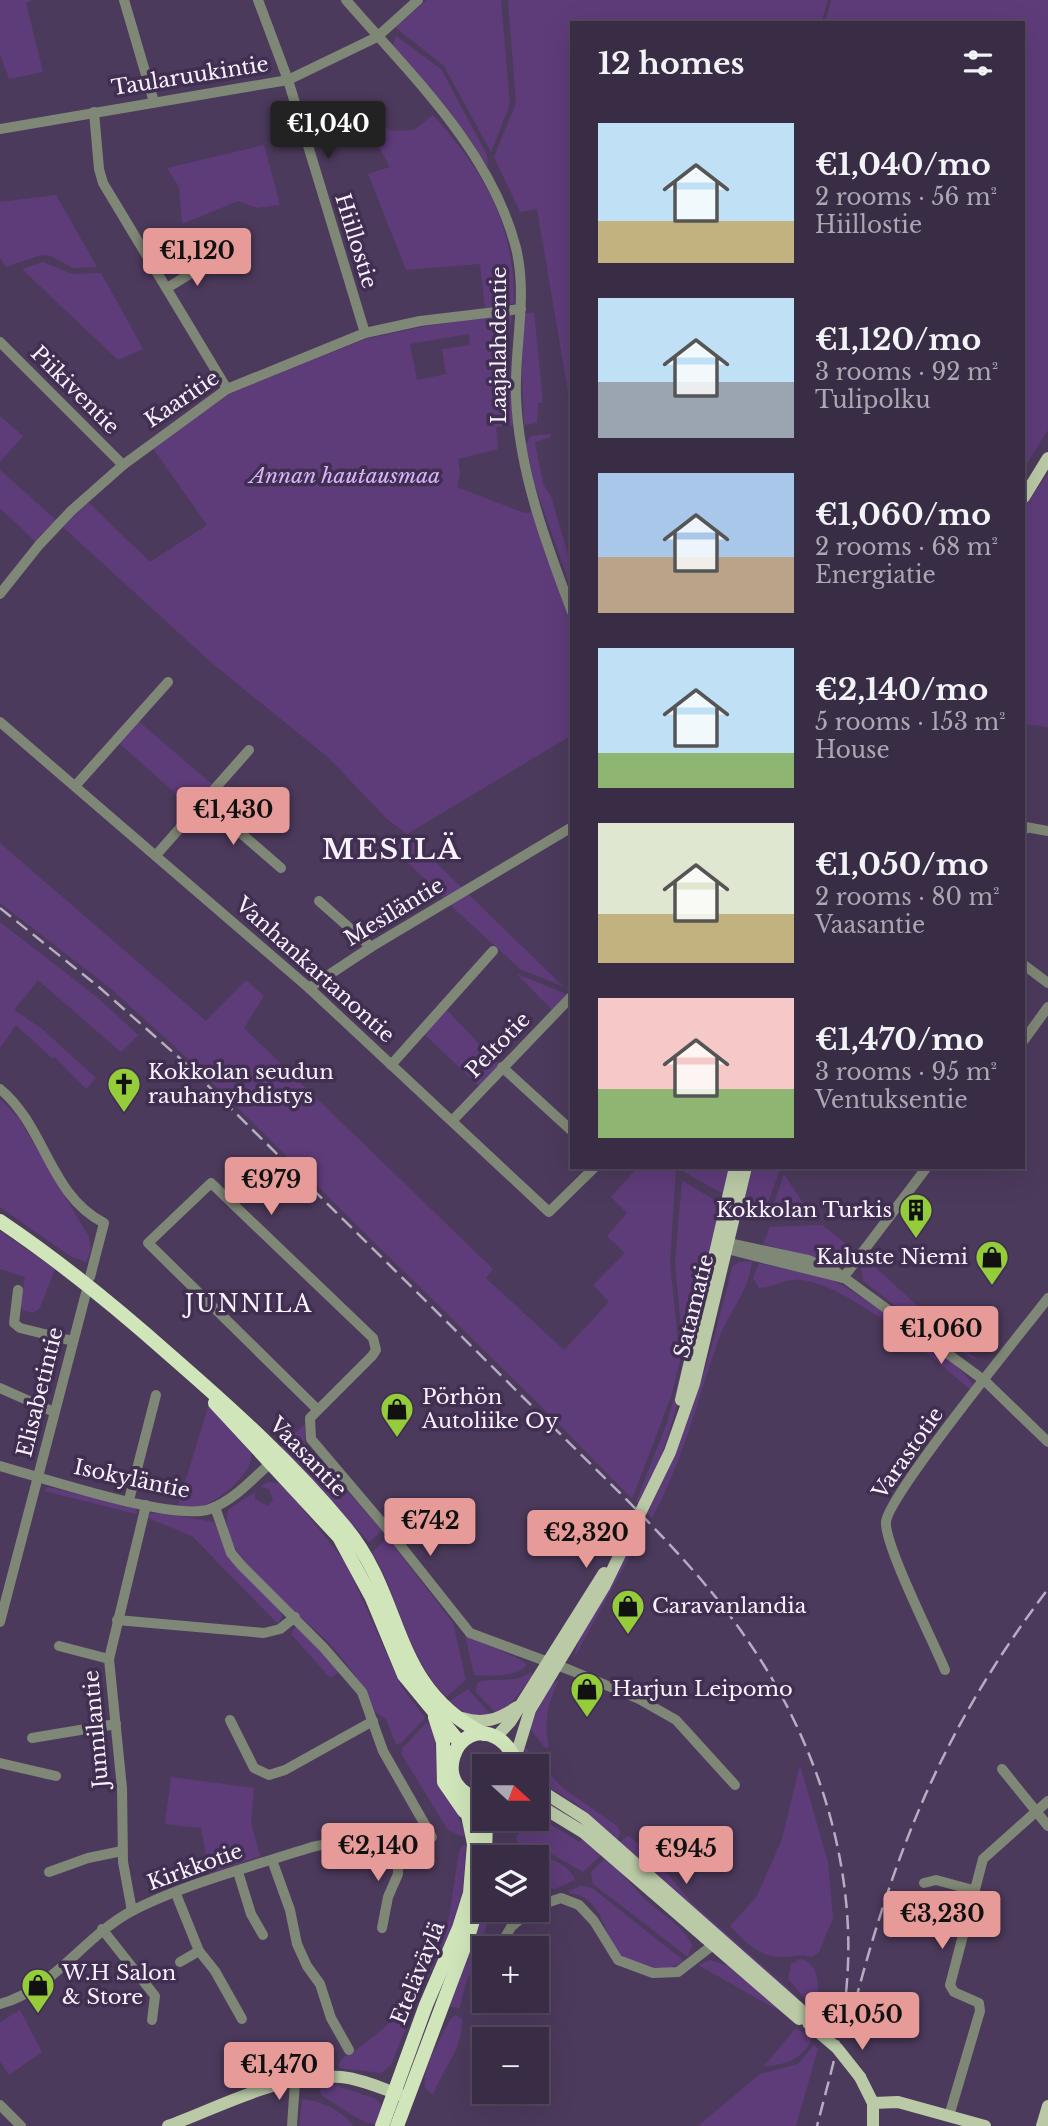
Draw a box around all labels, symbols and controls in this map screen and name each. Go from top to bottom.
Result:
icon: filters [959,44,997,82]
text: 12 homes [598,45,745,82]
street label: Taularuukintie [110,51,270,101]
pin: €1,040 [271,102,385,161]
text: €1,040 [286,110,370,138]
text: €1,040/mo [815,146,991,183]
icon: home [654,151,738,235]
text: 2 rooms · 56 m² [815,183,997,211]
street label: Hiillostie [329,190,383,292]
text: Hiillostie [815,211,922,239]
pin: €1,120 [140,229,254,288]
text: €1,120 [159,237,235,265]
street label: Laajalahdentie [486,266,512,424]
text: €1,120/mo [815,321,981,358]
icon: home [654,326,738,410]
street label: Piikiventie [25,340,125,440]
text: 3 rooms · 92 m² [815,358,998,386]
street label: Kaaritie [140,365,224,433]
text: Tulipolku [815,386,931,414]
park label: Annan hautausmaa [247,463,440,489]
text: €1,060/mo [815,496,991,533]
icon: home [654,501,738,585]
text: 2 rooms · 68 m² [815,533,998,561]
text: Energiatie [815,561,936,589]
text: €2,140/mo [815,671,988,708]
icon: home [654,676,738,760]
text: 5 rooms · 153 m² [815,708,1006,736]
text: House [815,736,890,764]
pin: €1,430 [176,788,290,847]
text: €1,430 [193,796,273,824]
district label: MESILÄ [322,832,462,867]
text: €1,050/mo [815,846,989,883]
icon: home [654,851,738,935]
street label: Mesiläntie [340,872,448,952]
text: 2 rooms · 80 m² [815,883,1000,911]
street label: Vanhankartanontie [229,891,400,1048]
text: Vaasantie [815,911,925,939]
street label: Peltotie [460,1007,536,1083]
text: €1,470/mo [815,1021,984,1058]
icon: home [654,1026,738,1110]
text: 3 rooms · 95 m² [815,1058,997,1086]
place label: Kokkolan seudun rauhanyhdistys [148,1059,334,1109]
church icon: Kokkolan seudun rauhanyhdistys [105,1065,143,1114]
text: Ventuksentie [815,1086,968,1114]
pin: €979 [230,1158,312,1217]
text: €979 [241,1166,301,1194]
building icon: Kokkolan Turkis [897,1191,935,1240]
place label: Kokkolan Turkis [716,1197,892,1223]
shop icon: Kaluste Niemi [973,1238,1011,1287]
place label: Kaluste Niemi [816,1244,968,1270]
street label: Satamatie [669,1251,719,1361]
district label: JUNNILA [182,1290,313,1318]
pin: €1,060 [884,1306,998,1366]
text: €1,060 [899,1315,983,1343]
street label: Elisabetintie [11,1324,69,1460]
place label: Pörhön Autoliike Oy [421,1384,559,1434]
shop icon: Pörhön Autoliike Oy [378,1390,416,1439]
street label: Varastotie [866,1402,949,1505]
street label: Vaasantie [263,1411,352,1502]
street label: Isokyläntie [72,1454,192,1504]
pin: €742 [389,1498,471,1558]
text: €742 [400,1507,460,1535]
pin: €2,320 [529,1510,643,1570]
text: €2,320 [543,1519,629,1547]
shop icon: Caravanlandia [609,1587,647,1636]
place label: Caravanlandia [652,1593,807,1619]
street label: Junnilantie [78,1669,114,1792]
shop icon: Harjun Leipomo [568,1670,606,1719]
place label: Harjun Leipomo [612,1676,793,1702]
north arrow [472,1754,550,1830]
map controls [472,1754,549,2104]
pin: €2,140 [321,1824,435,1883]
pin: €945 [645,1826,727,1886]
text: €2,140 [337,1832,419,1860]
text: €945 [655,1835,717,1863]
street label: Kirkkotie [144,1838,246,1896]
button: layers [472,1845,549,1922]
pin: €3,230 [885,1892,999,1951]
text: €3,230 [899,1900,985,1928]
street label: Eteläväylä [386,1917,451,2028]
button: + [472,1936,549,2013]
place label: W.H Salon & Store [61,1960,176,2010]
shop icon: W.H Salon & Store [19,1966,57,2015]
pin: €1,050 [805,1993,919,2052]
text: €1,050 [821,2001,903,2029]
button: − [472,2027,549,2104]
pin: €1,470 [222,2042,336,2102]
text: €1,470 [240,2051,318,2079]

